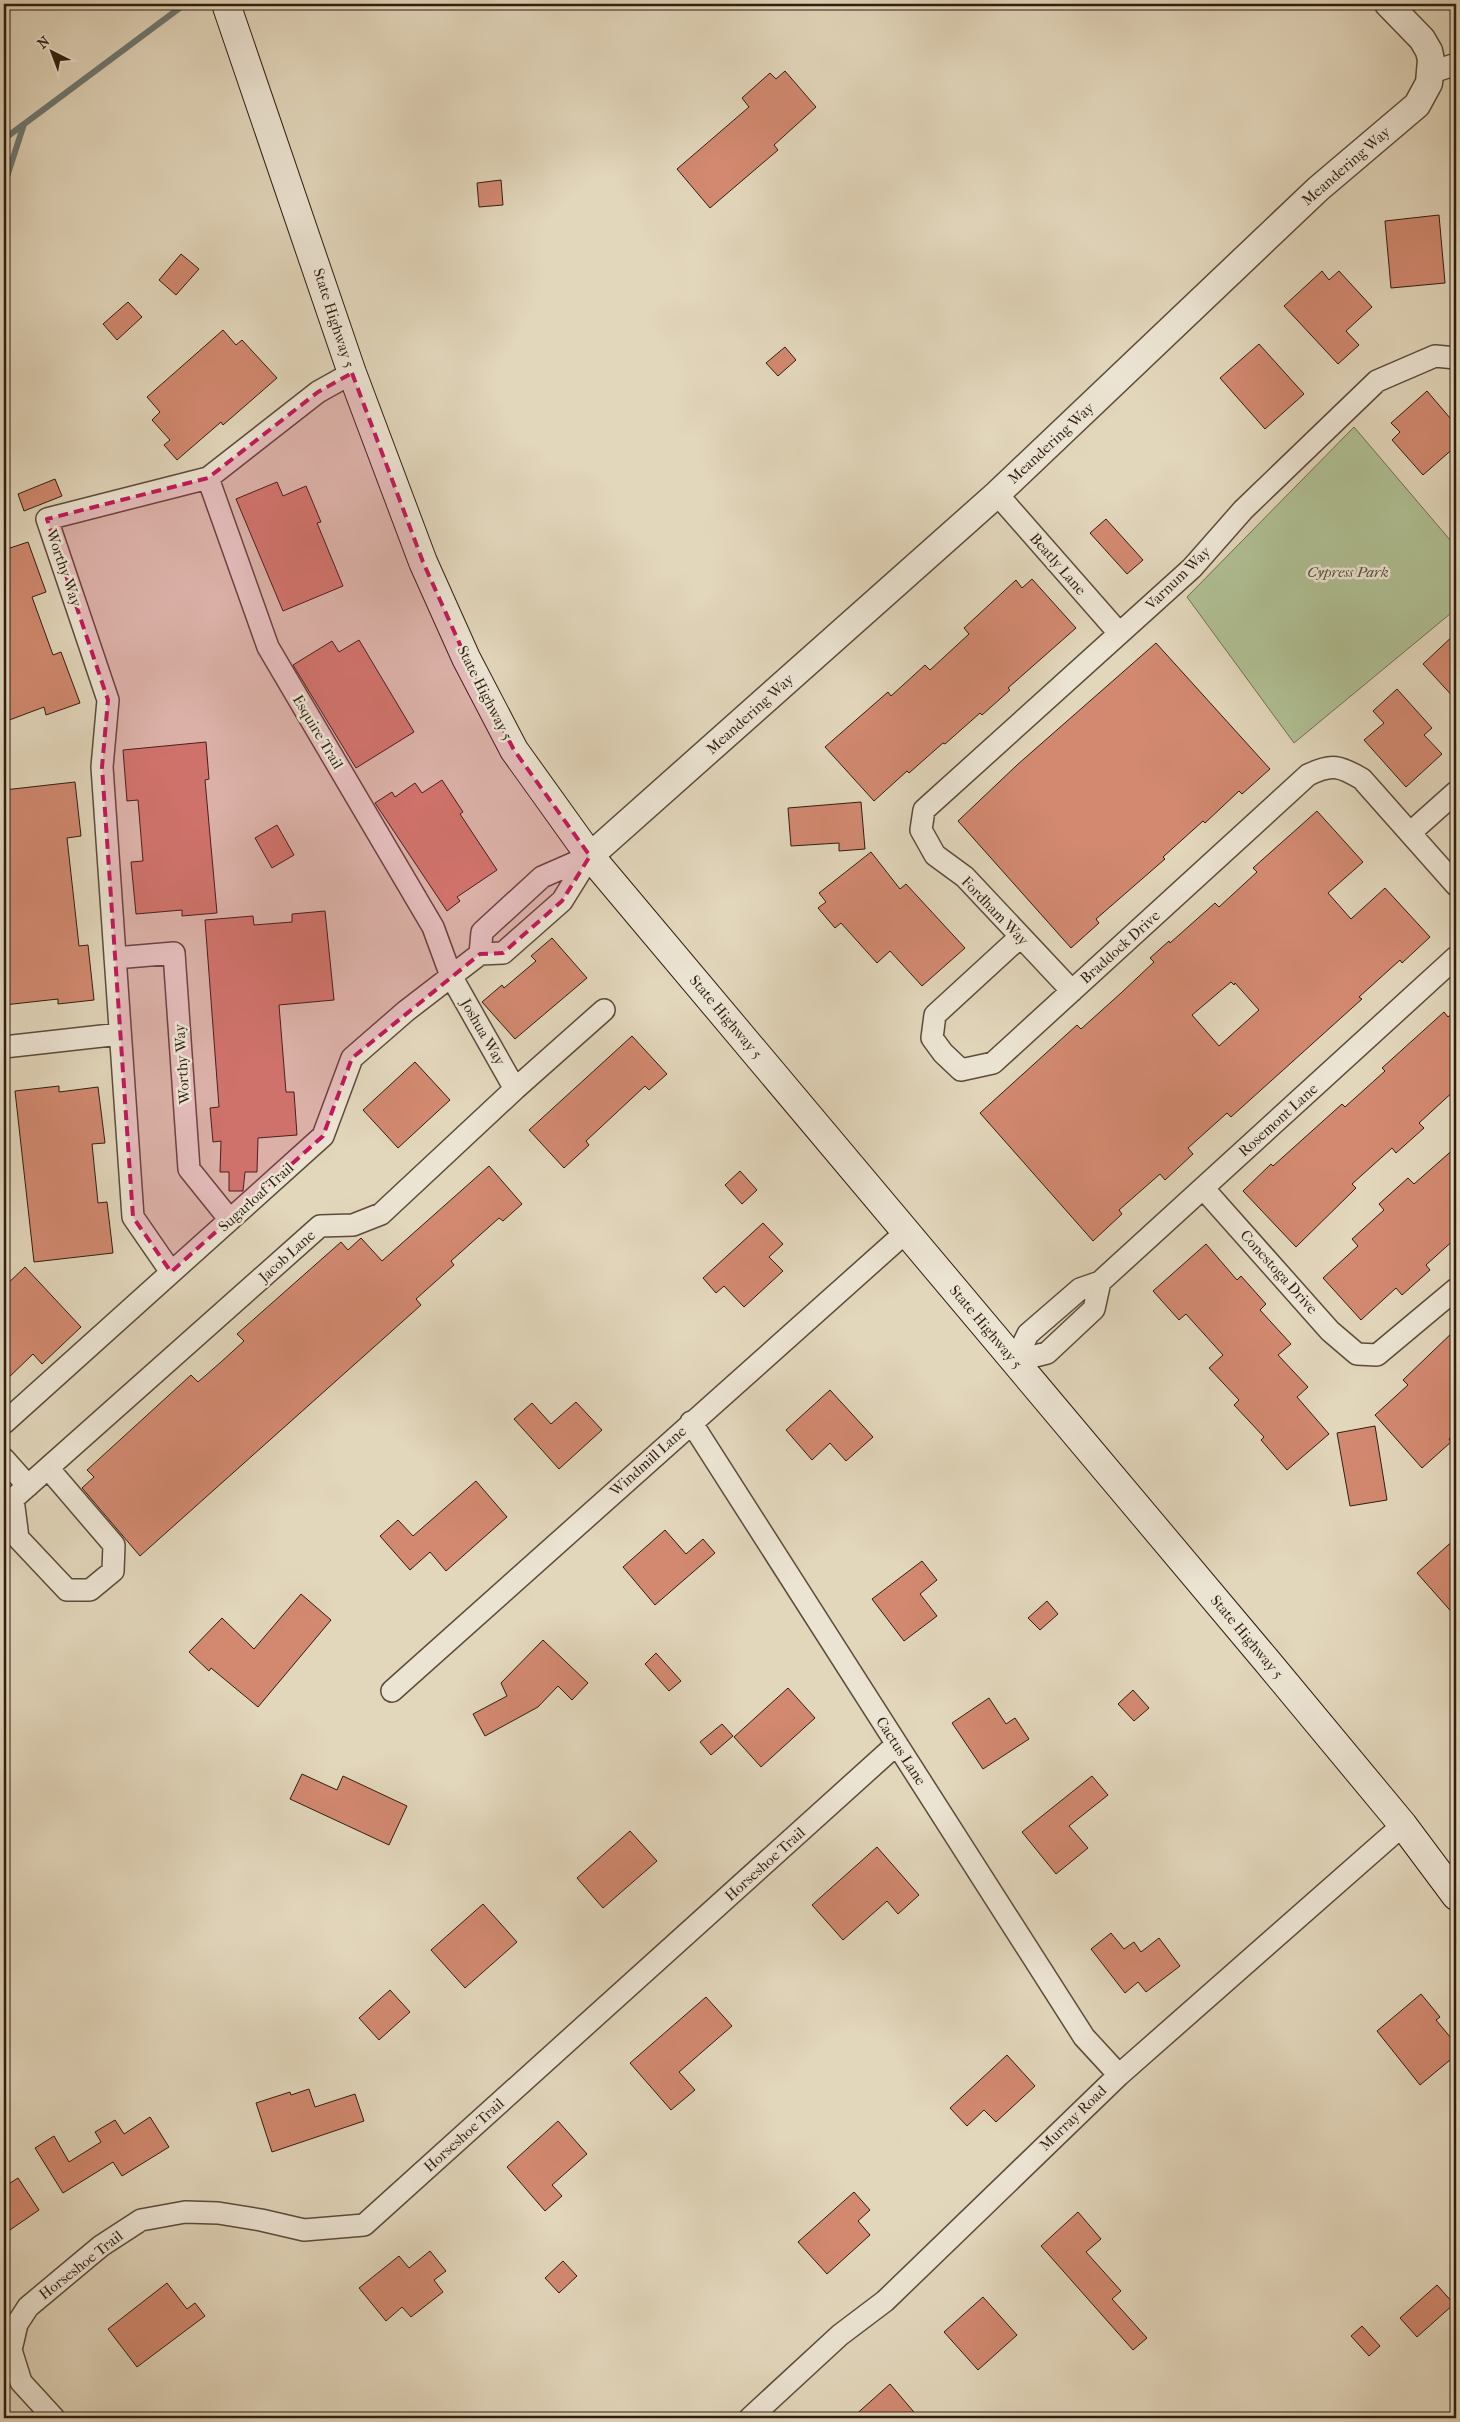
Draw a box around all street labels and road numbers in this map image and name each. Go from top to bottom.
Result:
street label: Meandering Way [1298,122,1395,209]
street label: State Highway 5 [309,266,359,370]
street label: Meandering Way [1004,398,1099,488]
street label: Worthy Way [42,526,86,610]
street label: Beatly Lane [1026,529,1090,599]
street label: Varnum Way [1141,542,1215,614]
street label: State Highway 5 [453,643,517,743]
street label: Meandering Way [703,669,798,758]
street label: Esquire Trail [289,692,347,772]
street label: Fordham Way [958,873,1033,950]
street label: Braddock Drive [1076,906,1164,988]
street label: State Highway 5 [686,971,766,1063]
street label: Joshua Way [456,995,510,1069]
street label: Worthy Way [170,1022,194,1106]
street label: Rosemont Lane [1235,1079,1322,1160]
street label: Sugarloaf Trail [215,1158,297,1236]
street label: Jacob Lane [254,1226,319,1287]
street label: Conestoga Drive [1237,1226,1322,1318]
street label: State Highway 5 [946,1281,1026,1373]
street label: Windmill Lane [605,1422,690,1501]
street label: State Highway 5 [1207,1591,1287,1683]
street label: Cactus Lane [872,1713,930,1789]
street label: Horseshoe Trail [721,1823,809,1905]
street label: Murray Road [1036,2081,1111,2154]
street label: Horseshoe Trail [420,2094,508,2176]
street label: Horseshoe Trail [35,2227,127,2303]

